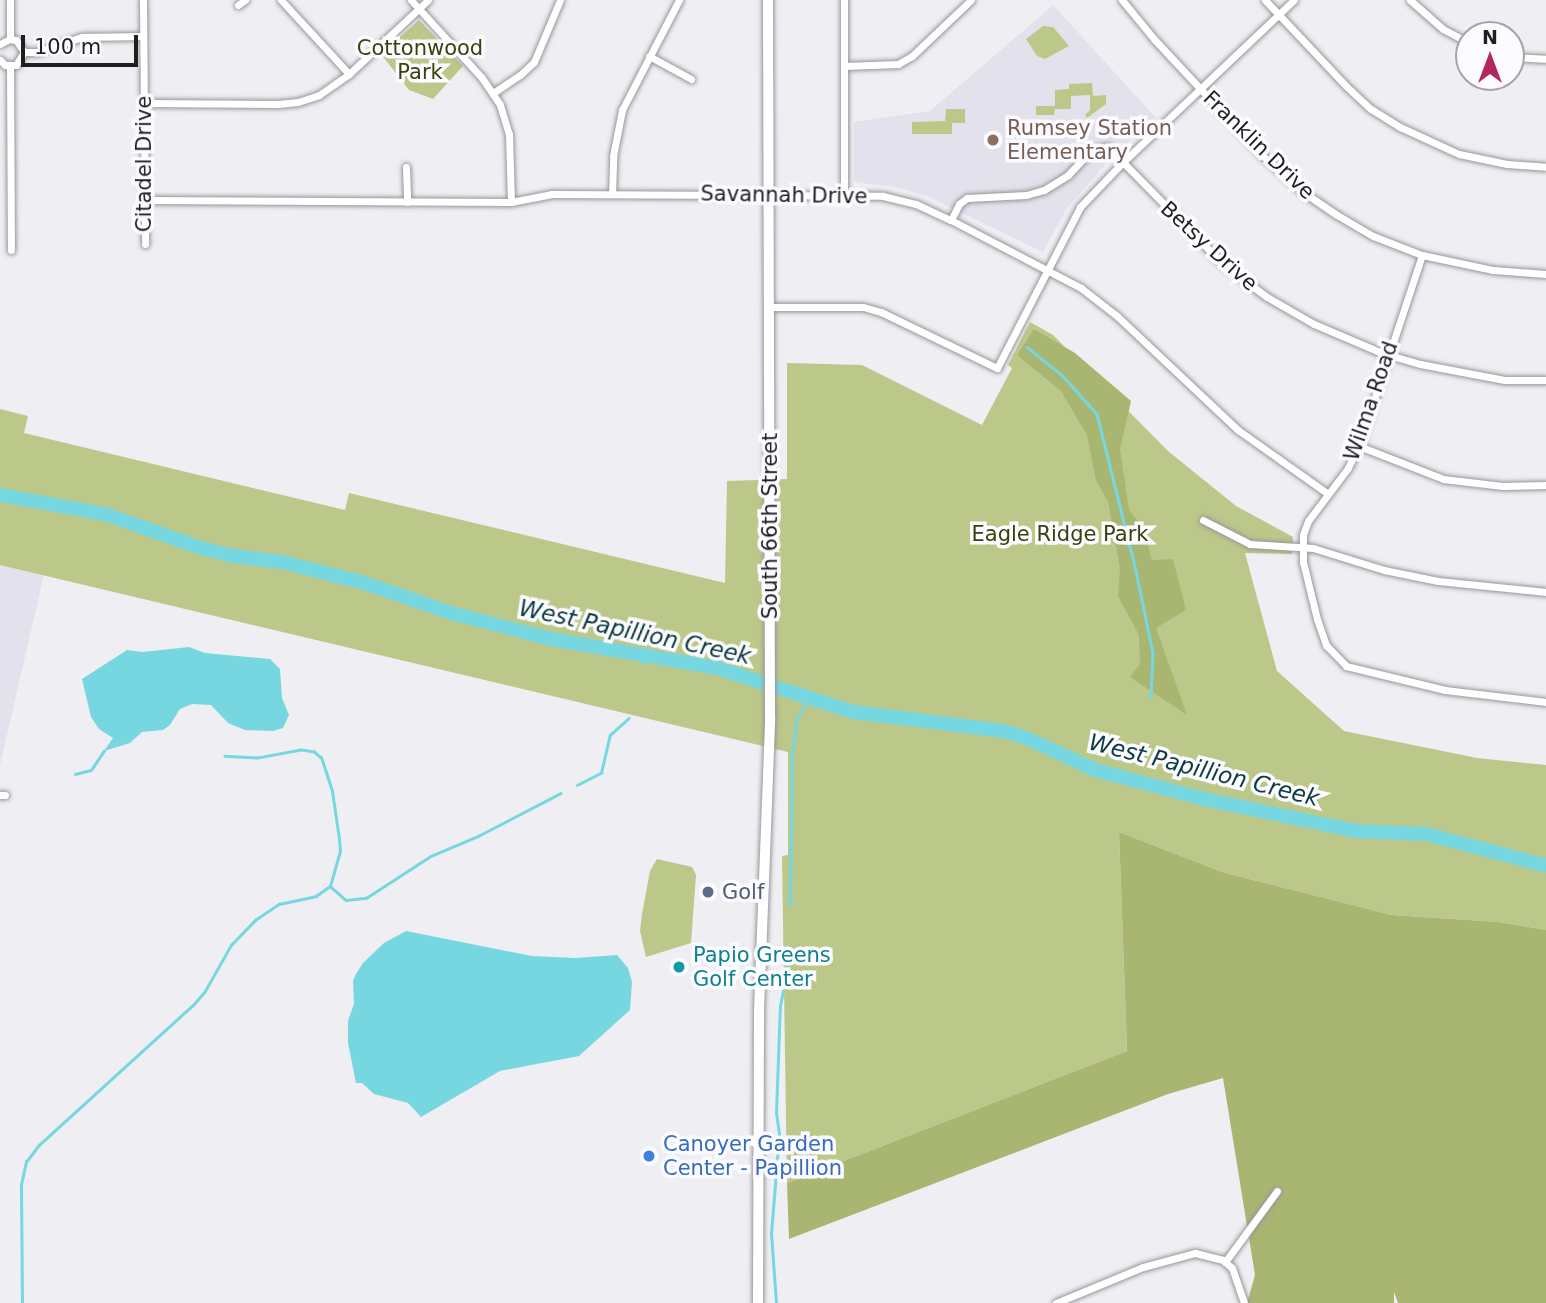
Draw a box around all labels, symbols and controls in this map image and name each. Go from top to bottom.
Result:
scale bar [24,21,142,65]
north arrow [1455,21,1525,91]
text: N [1482,26,1498,48]
text: 100 m [34,35,101,59]
park label: Cottonwood Park [357,35,483,85]
street label: Franklin Drive [1198,86,1320,204]
street label: Citadel Drive [131,96,157,232]
place label: Rumsey Station Elementary [1007,115,1172,165]
marker: Rumsey Station Elementary [985,132,1001,148]
street label: Savannah Drive [700,181,868,209]
street label: Betsy Drive [1155,196,1263,296]
street label: Wilma Road [1339,338,1403,464]
street label: South 66th Street [757,433,783,619]
park label: Eagle Ridge Park [972,521,1148,547]
water label: West Papillion Creek [517,594,753,670]
water label: West Papillion Creek [1086,728,1322,812]
place label: Golf [722,879,764,905]
marker: Golf [700,884,716,900]
place label: Papio Greens Golf Center [693,942,831,992]
marker: Papio Greens Golf Center [671,959,687,975]
place label: Canoyer Garden Center - Papillion [663,1131,842,1181]
marker: Canoyer Garden Center - Papillion [641,1148,657,1164]

